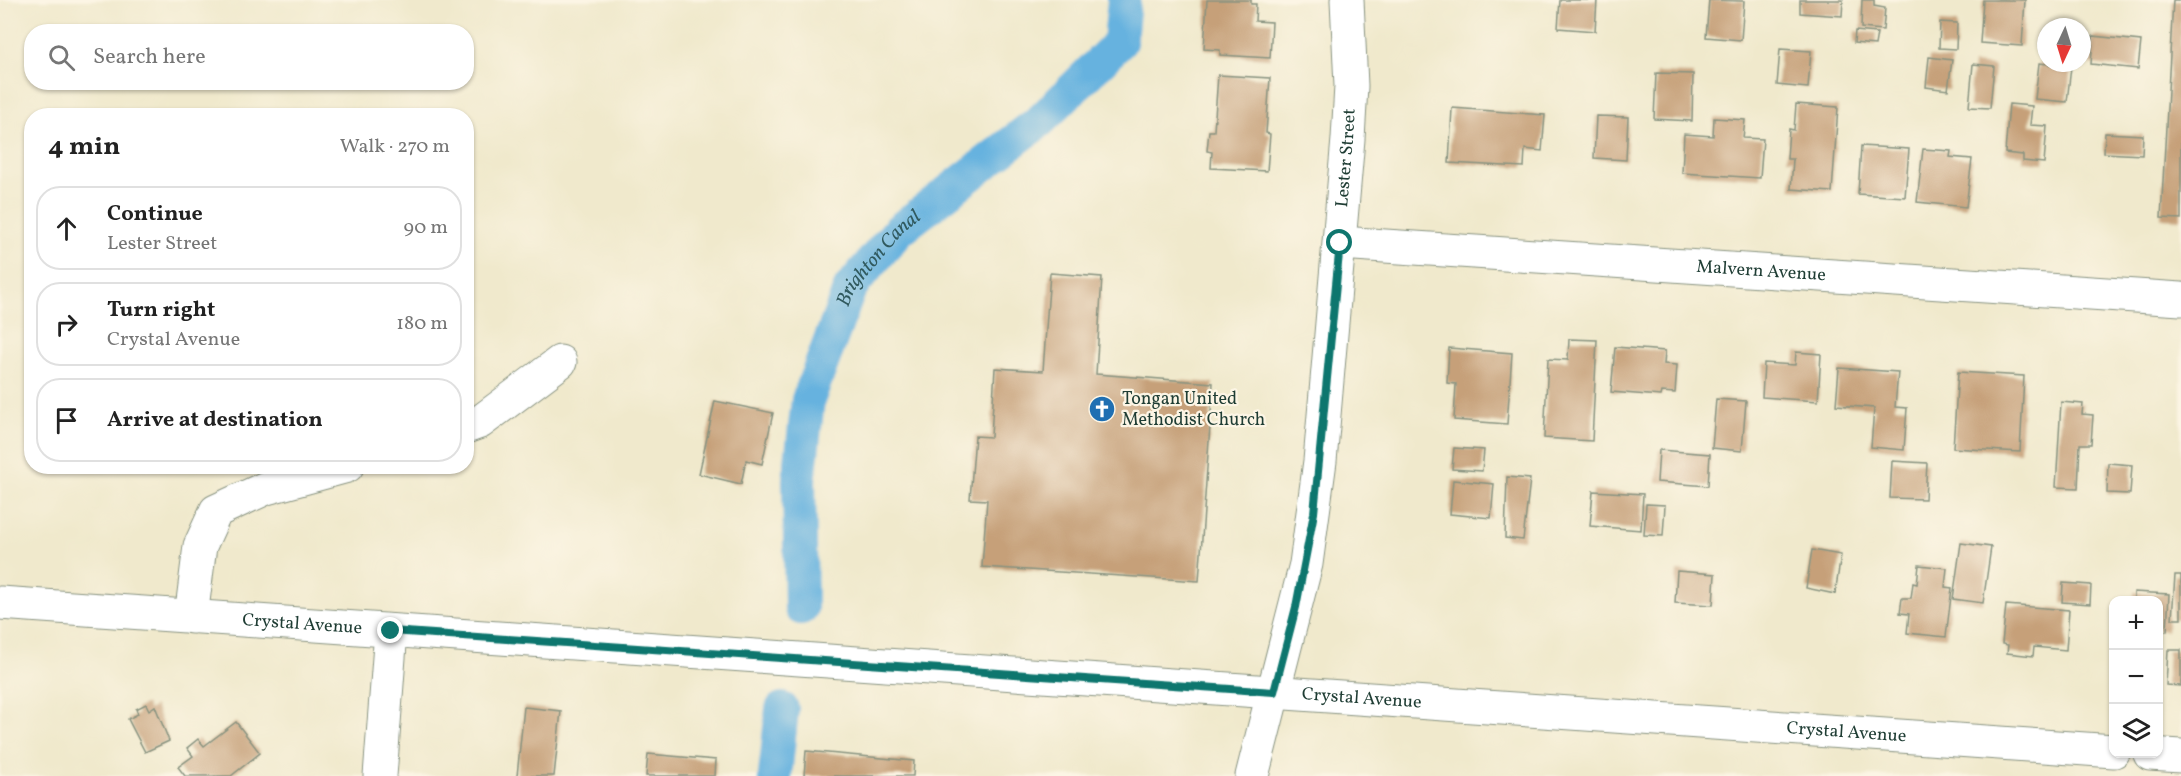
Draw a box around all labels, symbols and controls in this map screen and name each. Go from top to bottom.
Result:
north arrow [2037,18,2091,72]
search box [24,24,474,90]
icon: search [45,41,78,74]
text: Search here [93,42,206,73]
street label: Lester Street [1330,108,1362,208]
text: 4 min [48,129,120,165]
text: Walk · 270 m [340,133,450,161]
text: Continue [107,199,203,230]
water label: Brighton Canal [830,204,927,311]
icon: ahead [50,212,83,245]
text: 90 m [404,214,448,242]
route start [1326,229,1352,255]
text: Lester Street [107,230,217,258]
street label: Malvern Avenue [1695,254,1827,288]
text: Turn right [107,295,215,326]
icon: right [50,308,83,341]
text: 180 m [396,310,448,338]
text: Crystal Avenue [107,326,240,354]
place label: Tongan United Methodist Church [1122,387,1266,433]
church icon: Tongan United Methodist Church [1087,394,1117,424]
icon: arrive [50,404,83,437]
text: Arrive at destination [107,405,323,436]
map controls [2109,596,2163,758]
button: + [2109,596,2163,650]
street label: Crystal Avenue [242,608,363,641]
route end [377,617,403,643]
button: − [2109,650,2163,704]
street label: Crystal Avenue [1301,682,1422,715]
button: layers [2109,704,2163,758]
street label: Crystal Avenue [1786,716,1907,749]

